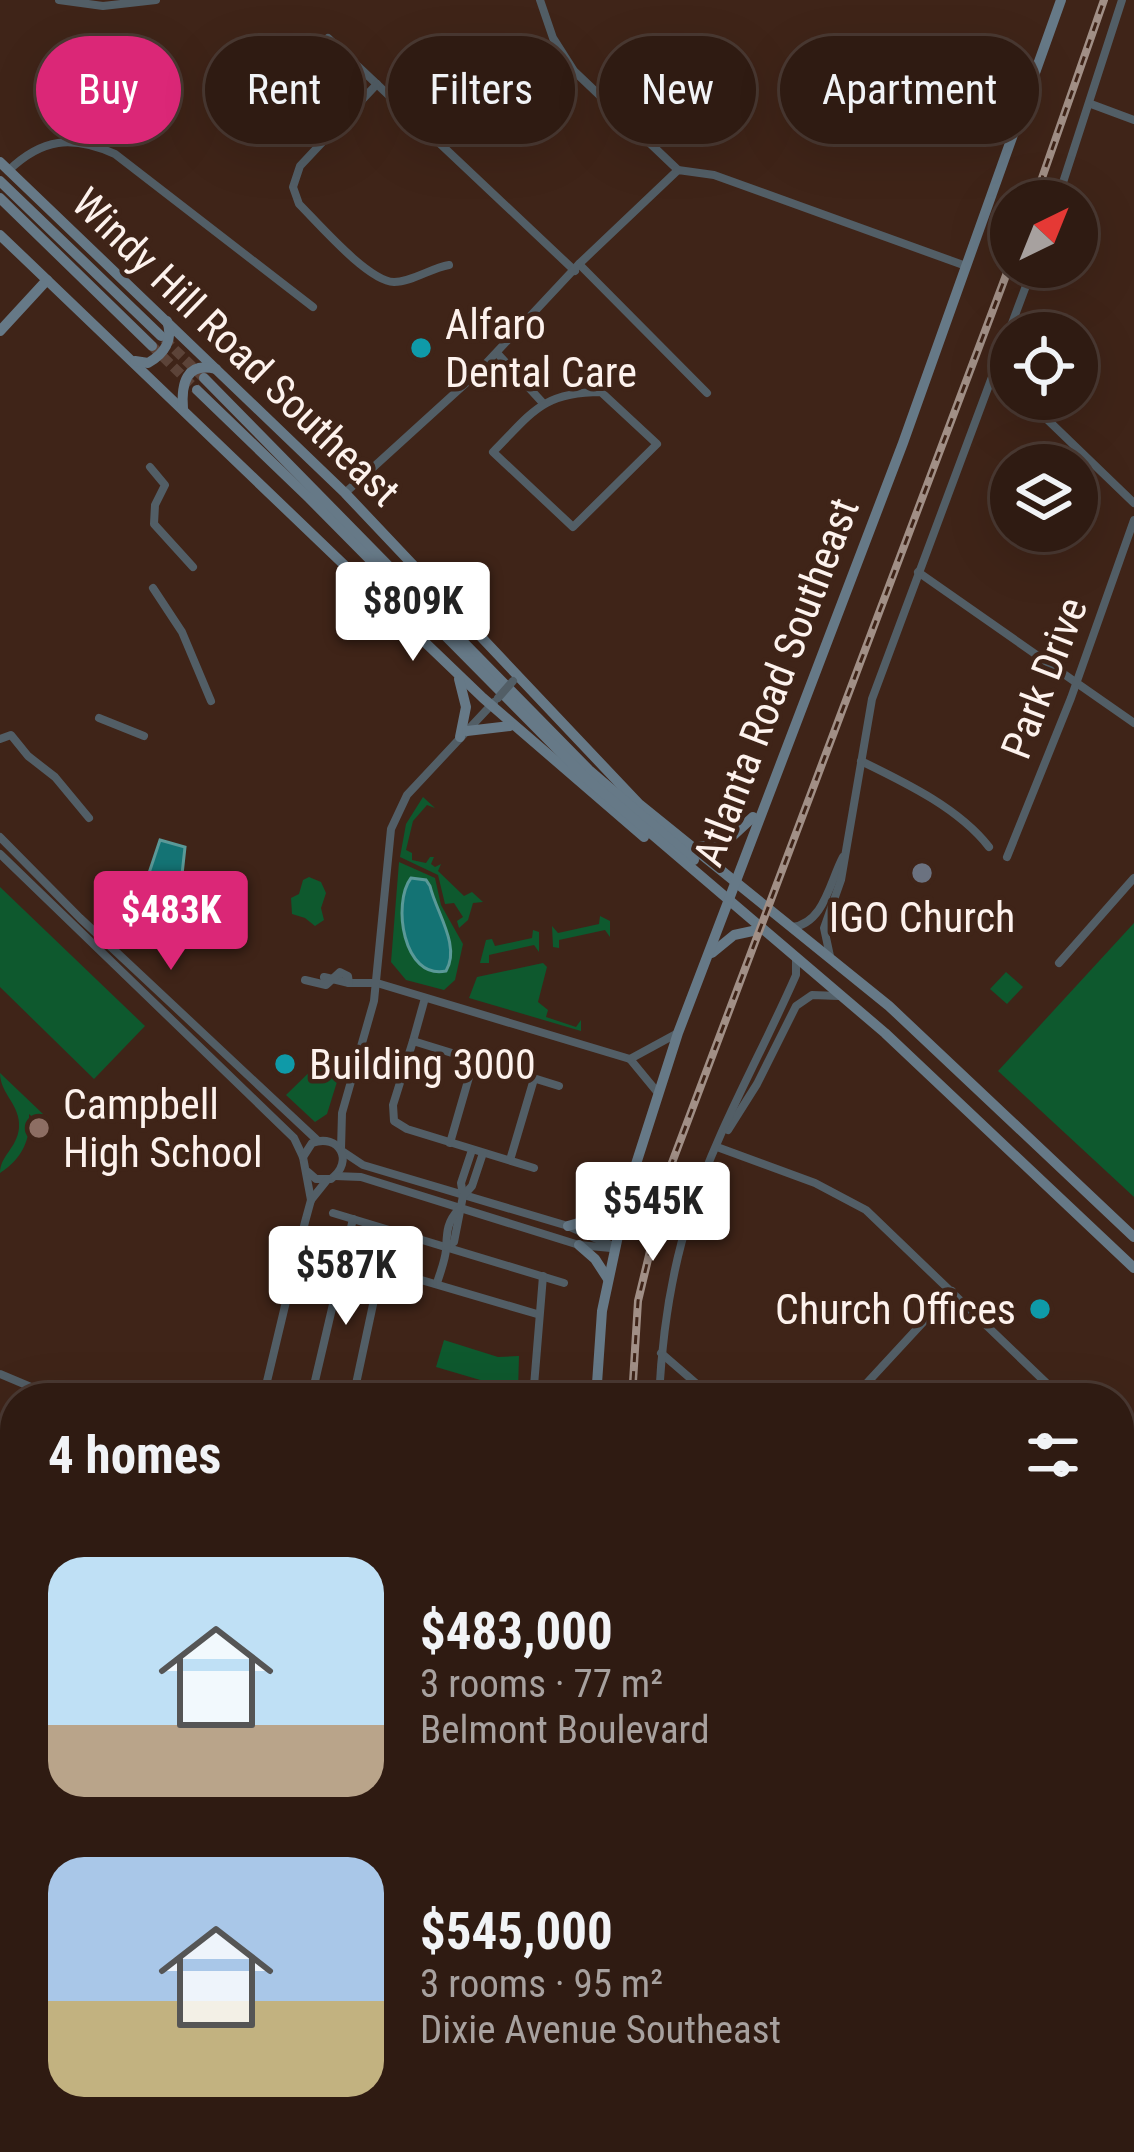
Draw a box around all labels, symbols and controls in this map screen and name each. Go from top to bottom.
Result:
chip: Buy [36,36,181,144]
chip: Rent [205,36,364,144]
chip: Filters [388,36,575,144]
chip: New [599,36,756,144]
chip: Apartment [780,36,1039,144]
street label: Windy Hill Road Southeast [62,178,410,516]
north arrow [990,180,1098,288]
map controls [990,180,1098,552]
place label: Alfaro Dental Care [445,300,637,397]
button: locate [990,312,1098,420]
marker: Alfaro Dental Care [408,335,434,361]
button: layers [990,444,1098,552]
street label: Atlanta Road Southeast [683,491,869,873]
pin: $809K [329,562,497,664]
text: $809K [363,578,463,624]
street label: Park Drive [991,591,1097,765]
marker: IGO Church [909,860,935,886]
pin: $483K [87,871,255,973]
text: $483K [121,887,221,933]
place label: IGO Church [829,893,1015,942]
place label: Building 3000 [309,1040,536,1089]
marker: Building 3000 [272,1051,298,1077]
place label: Campbell High School [63,1080,263,1177]
marker: Campbell High School [26,1115,52,1141]
pin: $545K [569,1162,737,1264]
text: $545K [603,1178,703,1224]
pin: $587K [262,1226,430,1328]
text: $587K [296,1242,396,1288]
place label: Church Offices [775,1285,1016,1334]
marker: Church Offices [1027,1296,1053,1322]
icon: filters [1020,1422,1086,1488]
text: 4 homes [48,1426,221,1485]
text: $483,000 [420,1602,613,1661]
icon: home [144,1605,288,1749]
text: 3 rooms · 77 m² [420,1661,663,1707]
text: Belmont Boulevard [420,1707,710,1753]
text: $545,000 [420,1902,613,1961]
icon: home [144,1905,288,2049]
text: 3 rooms · 95 m² [420,1961,663,2007]
text: Dixie Avenue Southeast [420,2007,781,2053]

